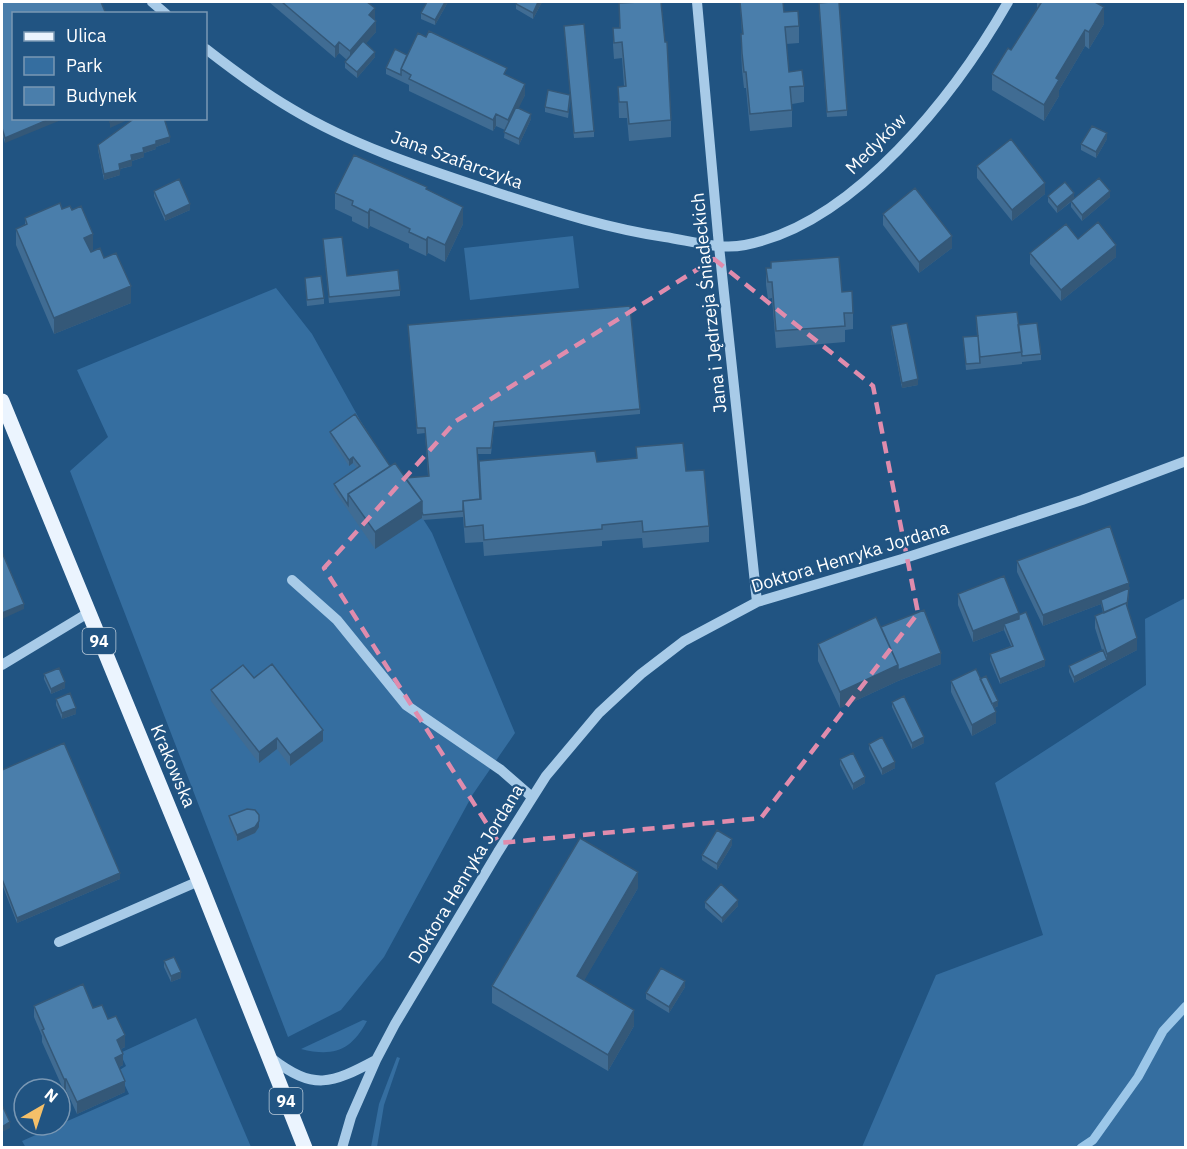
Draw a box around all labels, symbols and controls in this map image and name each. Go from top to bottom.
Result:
legend [12,12,207,120]
text: Ulica [66,24,107,47]
text: Park [66,54,103,77]
text: Budynek [66,84,138,107]
street label: Medyków [840,108,911,179]
street label: Jana Szafarczyka [388,125,527,194]
street label: Jana i Jędrzeja Śniadeckich [685,192,732,414]
street label: Doktora Henryka Jordana [748,515,952,598]
road number: 94 [82,628,116,654]
street label: Krakowska [146,721,201,811]
street label: Doktora Henryka Jordana [403,779,529,968]
north arrow [12,1077,72,1137]
text: N [41,1084,62,1107]
road number: 94 [270,1088,302,1114]

